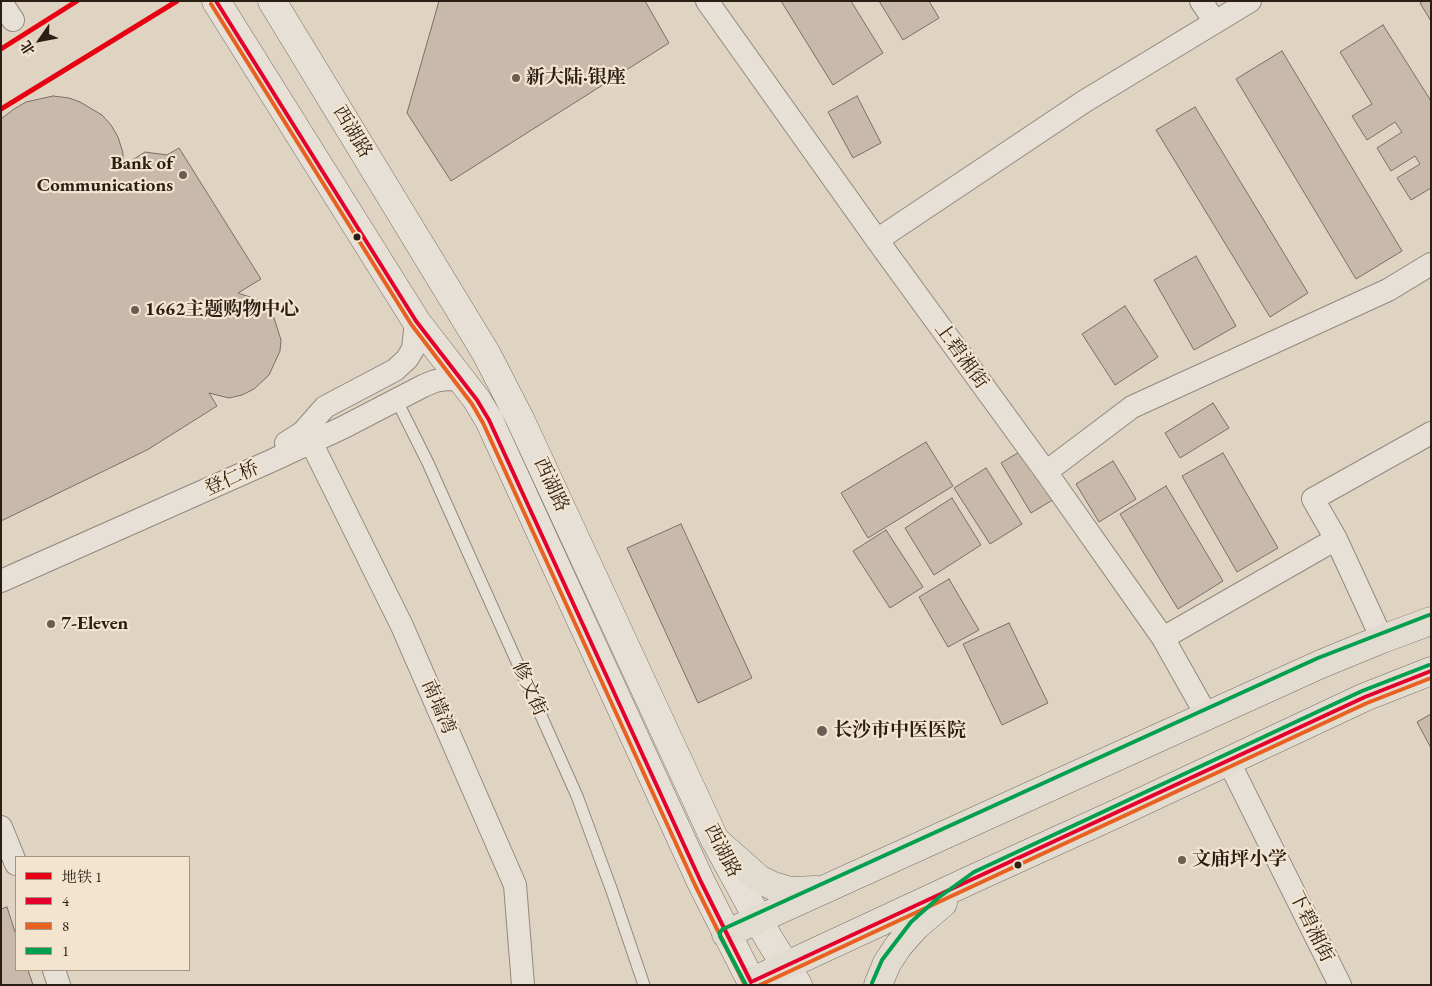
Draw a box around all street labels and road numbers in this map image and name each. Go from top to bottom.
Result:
street label: 西湖路 [328,102,376,162]
street label: 上碧湘街 [929,319,993,393]
street label: 西湖路 [529,454,573,516]
street label: 登仁桥 [201,457,263,501]
street label: 修文街 [507,658,551,720]
street label: 南墙湾 [416,676,460,738]
street label: 西湖路 [699,820,745,882]
street label: 下碧湘街 [1284,888,1338,966]

